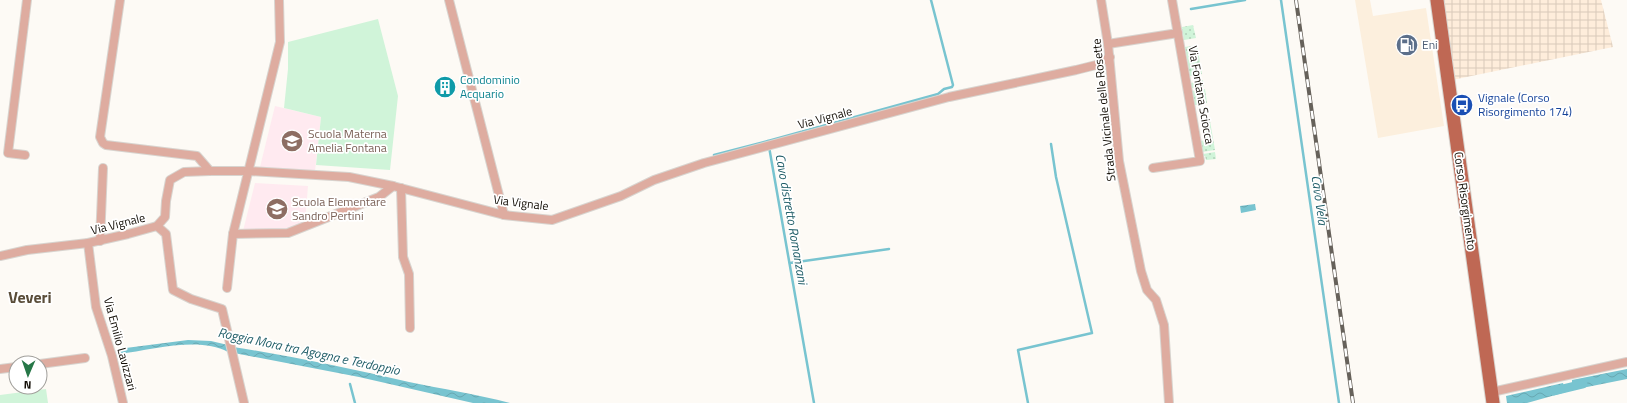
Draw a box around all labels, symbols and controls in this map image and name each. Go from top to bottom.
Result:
fuel station icon: Eni [1394,32,1420,58]
place label: Eni [1422,35,1438,54]
street label: Strada Vicinale delle Rosette [1087,38,1120,182]
street label: Via Fontana Sciocca [1183,44,1219,146]
place label: Condominio Acquario [460,70,520,103]
building icon: Condominio Acquario [432,74,458,100]
place label: Vignale (Corso Risorgimento 174) [1478,88,1572,121]
bus stop icon: Vignale (Corso Risorgimento 174) [1449,92,1475,118]
street label: Via Vignale [796,101,854,134]
place label: Scuola Materna Amelia Fontana [308,124,387,157]
school or university icon: Scuola Materna Amelia Fontana [279,128,305,154]
street label: Corso Risorgimento [1449,150,1482,251]
water label: Cavo distretto Romanzani [771,152,814,287]
water label: Cavo Vela [1307,174,1334,228]
street label: Via Vignale [492,190,550,215]
place label: Scuola Elementare Sandro Pertini [292,192,386,225]
school or university icon: Scuola Elementare Sandro Pertini [264,196,290,222]
street label: Via Vignale [89,208,147,239]
district label: Veveri [8,285,52,309]
street label: Via Emilio Lavizzari [99,295,142,393]
water label: Roggia Mora tra Agogna e Terdoppio [216,322,402,380]
north arrow [8,355,48,395]
text: N [24,377,32,393]

